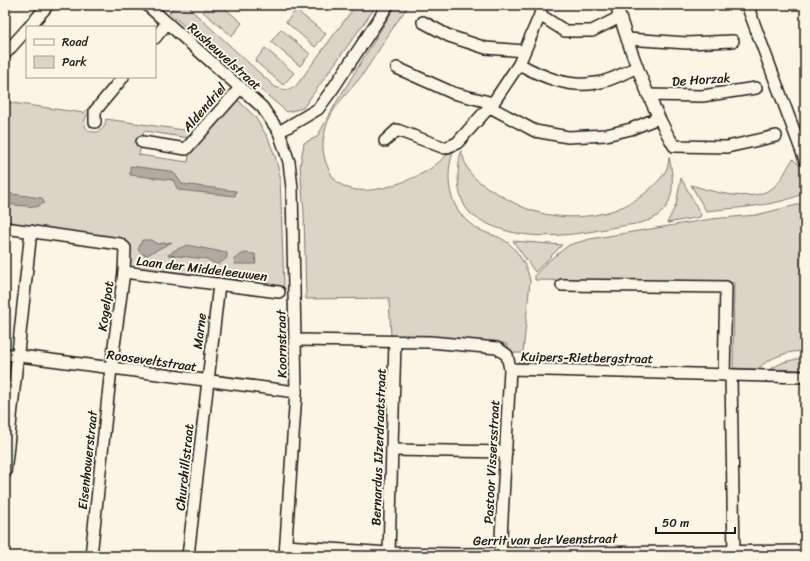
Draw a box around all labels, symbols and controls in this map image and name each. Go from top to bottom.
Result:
street label: Rusheuvelstraat [182,17,267,96]
legend [26,26,156,78]
text: Road [62,31,89,53]
text: Park [62,51,87,73]
street label: De Horzak [671,66,731,93]
street label: Aldendriel [176,77,232,138]
street label: Laan der Middeleeuwen [135,249,269,288]
street label: Kogelpot [91,279,120,333]
street label: Koornstraat [269,309,294,378]
street label: Marne [186,311,213,350]
street label: Rooseveltstraat [105,343,199,378]
street label: Kuipers-Rietbergstraat [521,345,654,370]
street label: Bernardus IJzerdraatstraat [364,367,393,526]
street label: Pastoor Vissersstraat [477,399,506,525]
street label: Eisenhowerstraat [71,409,104,511]
street label: Churchillstraat [169,422,201,512]
scale bar [656,509,735,535]
text: 50 m [662,512,689,534]
street label: Gerrit van der Veenstraat [473,527,618,552]

